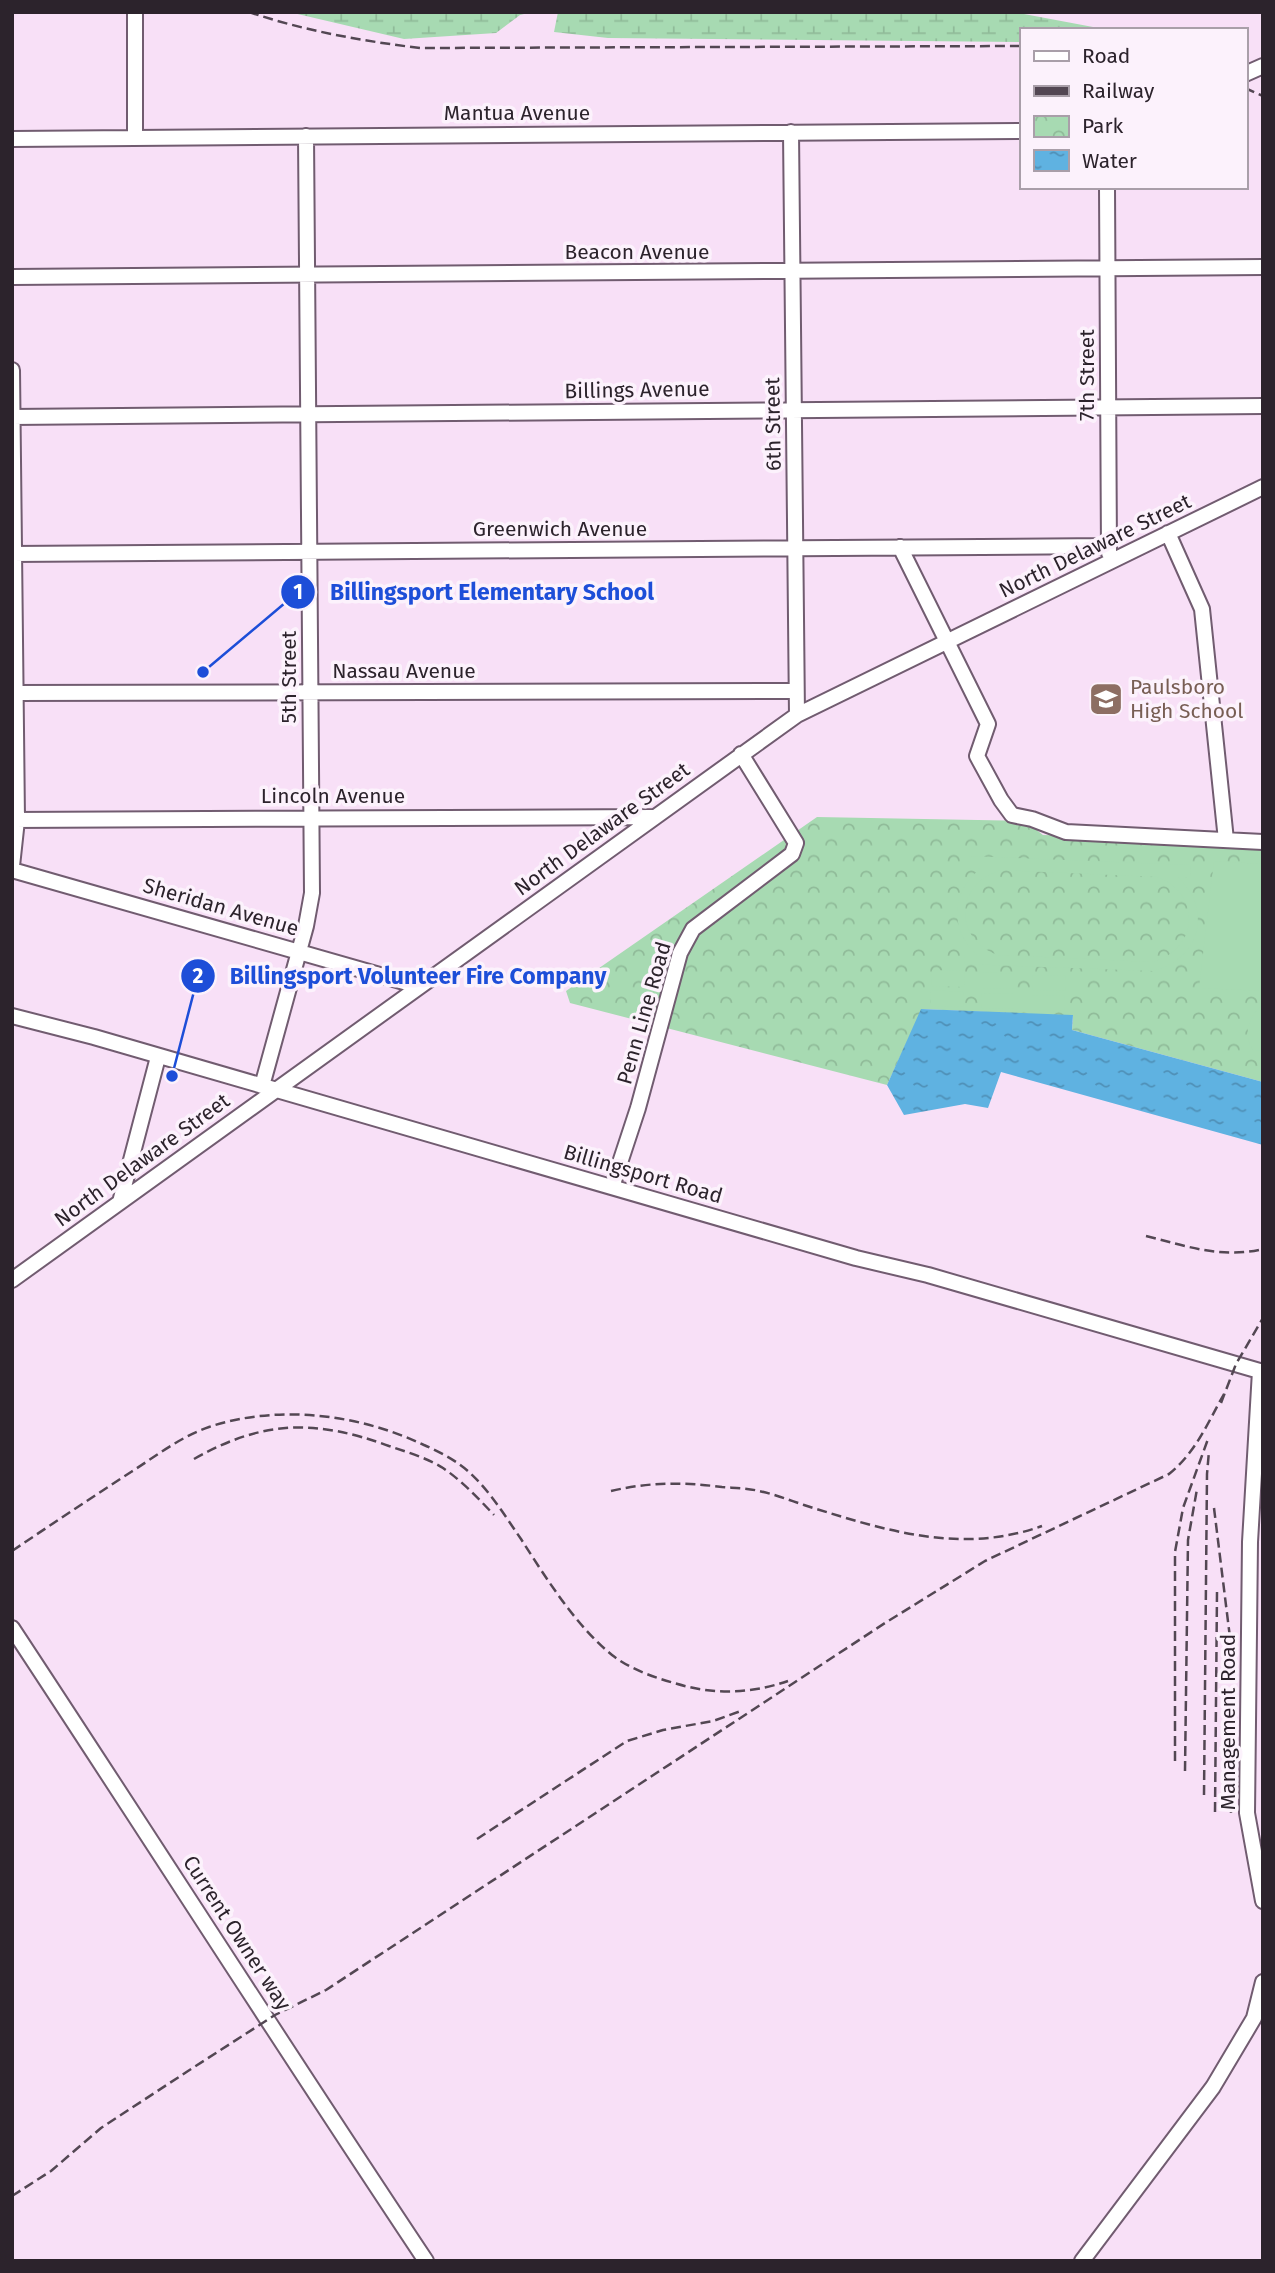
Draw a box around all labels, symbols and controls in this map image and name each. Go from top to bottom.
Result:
legend [1020,28,1247,189]
text: Road [1082,43,1130,69]
text: Railway [1082,78,1155,104]
street label: Mantua Avenue [444,100,590,126]
text: Park [1082,113,1124,139]
text: Water [1082,148,1137,174]
street label: Beacon Avenue [565,239,709,265]
street label: 7th Street [1074,329,1100,421]
street label: Billings Avenue [564,376,710,404]
street label: 6th Street [759,377,787,471]
street label: North Delaware Street [995,488,1196,604]
street label: Greenwich Avenue [473,516,647,542]
callout: Billingsport Elementary School [281,570,668,614]
text: Billingsport Elementary School [330,578,654,606]
text: 1 [293,579,303,605]
street label: 5th Street [276,630,302,723]
street label: Nassau Avenue [332,658,476,684]
place label: Paulsboro High School [1130,674,1243,724]
school or university icon: Paulsboro High School [1087,680,1125,718]
street label: North Delaware Street [509,756,695,901]
street label: Lincoln Avenue [261,783,405,809]
street label: Sheridan Avenue [140,872,302,942]
street label: Penn Line Road [611,939,677,1087]
callout: Billingsport Volunteer Fire Company [181,954,620,998]
text: Billingsport Volunteer Fire Company [230,962,607,990]
text: 2 [193,963,204,989]
street label: North Delaware Street [49,1087,235,1232]
street label: Billingsport Road [560,1139,726,1209]
street label: Management Road [1215,1634,1241,1810]
street label: Current Owner way [177,1851,297,2016]

